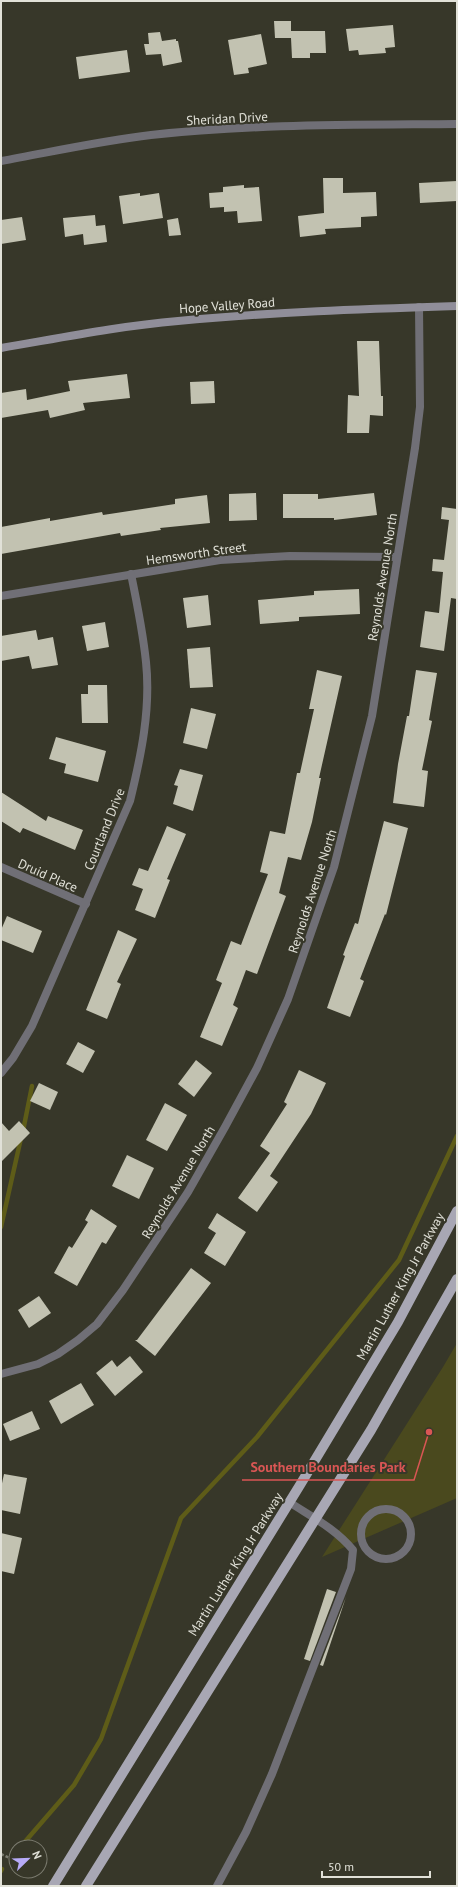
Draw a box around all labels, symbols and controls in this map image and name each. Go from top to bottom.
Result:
street label: Sheridan Drive [186,108,268,129]
street label: Hope Valley Road [179,294,276,317]
street label: Reynolds Avenue North [364,512,401,642]
street label: Hemsworth Street [145,538,248,569]
street label: Courtland Drive [80,786,129,873]
street label: Reynolds Avenue North [284,827,340,955]
street label: Druid Place [15,855,80,896]
street label: Reynolds Avenue North [138,1123,219,1242]
street label: Martin Luther King Jr Parkway [353,1209,448,1363]
callout: Southern Boundaries Park [242,1454,414,1480]
text: Southern Boundaries Park [250,1458,406,1476]
street label: Martin Luther King Jr Parkway [184,1489,287,1639]
north arrow [8,1839,48,1879]
text: N [29,1849,45,1861]
scale bar [322,1853,430,1879]
text: 50 m [328,1859,354,1874]

